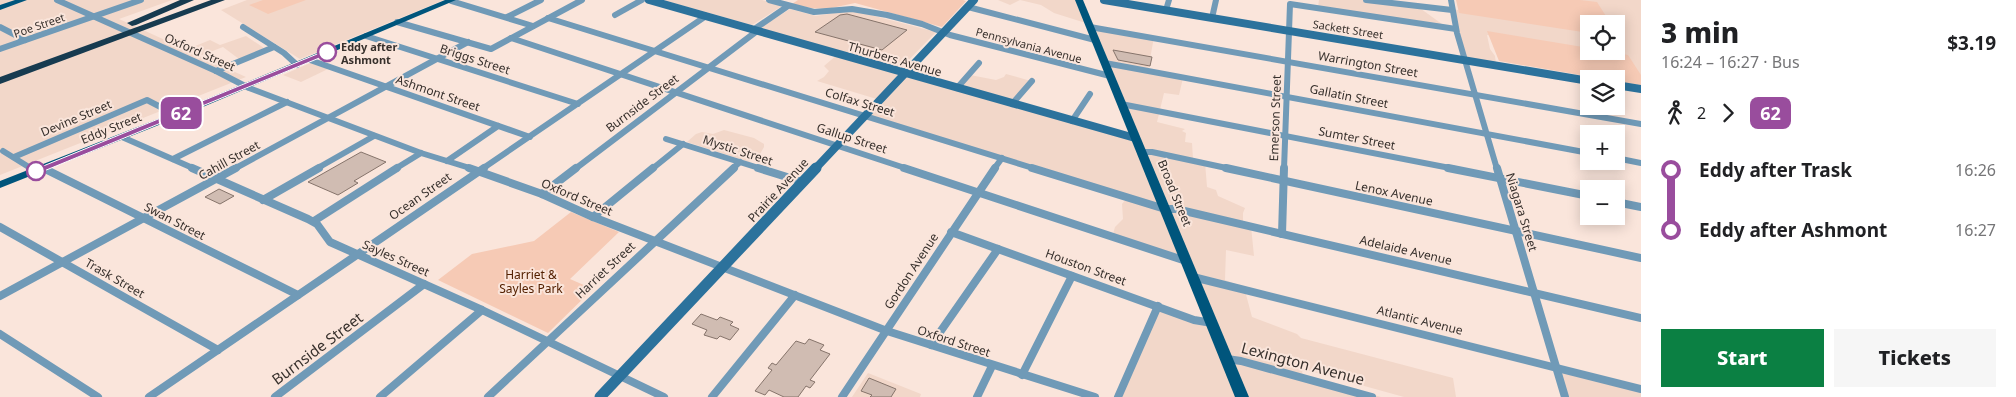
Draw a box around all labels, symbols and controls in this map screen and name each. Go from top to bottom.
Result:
street label: Poe Street [11,9,67,41]
text: 3 min [1661,13,1739,51]
map controls [1580,15,1625,225]
button: locate [1580,15,1625,60]
street label: Sackett Street [1312,16,1384,42]
street label: Pennsylvania Avenue [974,24,1084,66]
street label: Oxford Street [162,29,239,75]
text: $3.19 [1947,30,1996,56]
street label: Thurbers Avenue [846,38,944,81]
place label: Eddy after Ashmont [341,39,397,67]
street label: Briggs Street [438,40,513,79]
marker: Eddy after Ashmont [317,42,337,62]
street label: Warrington Street [1317,47,1420,81]
text: 16:24 – 16:27 · Bus [1661,51,1800,73]
street label: Burnside Street [602,70,682,136]
button: layers [1580,70,1625,115]
street label: Ashmont Street [394,71,483,116]
street label: Emerson Street [1265,74,1285,162]
street label: Gallatin Street [1308,80,1390,112]
street label: Colfax Street [823,83,897,121]
street label: Devine Street [38,95,115,141]
line badge: 62 [158,97,204,129]
icon: walk [1661,99,1689,127]
icon: forward [1714,99,1742,127]
text: 62 [171,101,191,125]
text: 62 [1760,101,1781,125]
text: 2 [1697,102,1706,124]
street label: Eddy Street [78,108,145,148]
street label: Gallup Street [815,119,890,158]
street label: Sumter Street [1317,122,1398,154]
button: + [1580,125,1625,170]
street label: Mystic Street [701,131,776,170]
street label: Cahill Street [195,136,263,184]
street label: Prairie Avenue [744,154,812,226]
street label: Broad Street [1154,157,1196,229]
text: Eddy after Trask [1699,157,1852,183]
text: 16:26 [1955,159,1996,181]
unlabelled marker [26,161,46,181]
street label: Ocean Street [385,168,455,224]
street label: Niagara Street [1502,171,1542,254]
street label: Oxford Street [539,174,616,220]
street label: Lenox Avenue [1354,176,1435,210]
button: − [1580,180,1625,225]
street label: Swan Street [141,198,209,244]
text: Eddy after Ashmont [1699,217,1887,243]
text: 16:27 [1955,219,1996,241]
street label: Gordon Avenue [880,229,942,313]
street label: Adelaide Avenue [1358,231,1454,269]
street label: Sayles Street [360,236,433,281]
street label: Harriet Street [571,237,639,302]
street label: Houston Street [1043,244,1129,290]
street label: Trask Street [82,254,149,302]
park label: Harriet & Sayles Park [499,266,563,297]
street label: Atlantic Avenue [1375,301,1465,339]
street label: Burnside Street [267,307,367,389]
street label: Oxford Street [915,321,993,361]
button: Start [1661,329,1824,387]
button: Tickets [1834,329,1996,387]
street label: Lexington Avenue [1239,337,1367,389]

